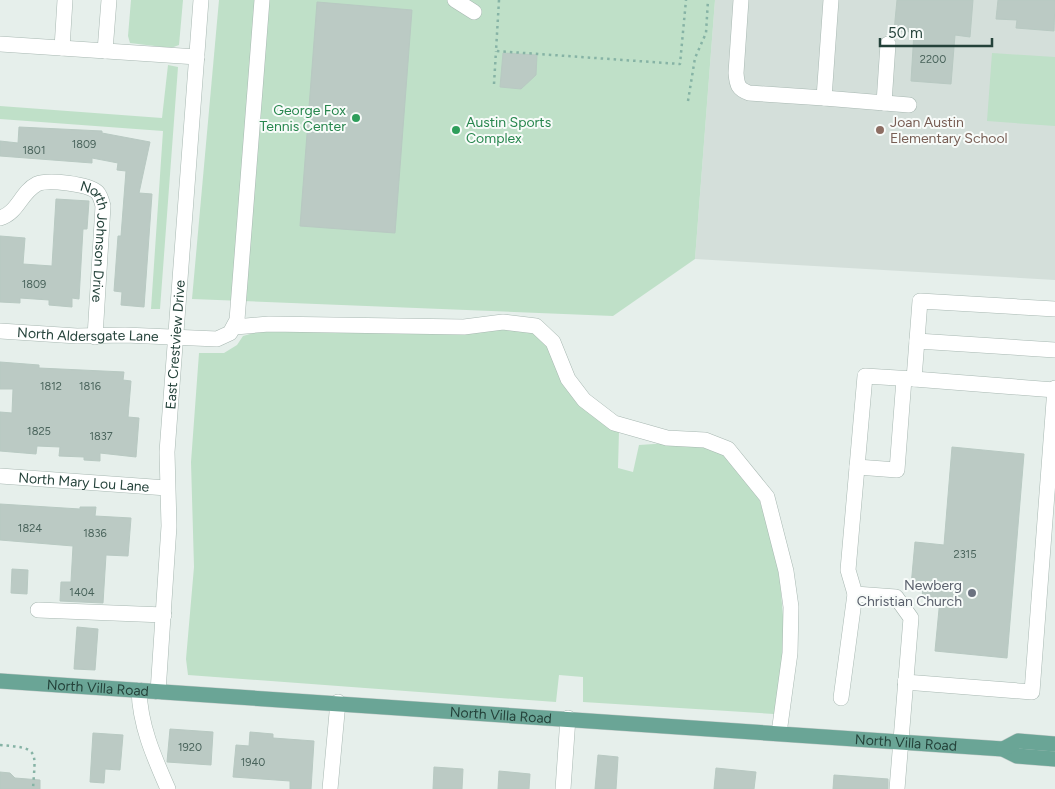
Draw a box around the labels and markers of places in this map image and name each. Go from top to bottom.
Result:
place label: George Fox Tennis Center [259,102,346,135]
marker: George Fox Tennis Center [350,112,362,124]
place label: Austin Sports Complex [466,114,551,147]
place label: Joan Austin Elementary School [890,114,1008,147]
marker: Austin Sports Complex [450,124,462,136]
marker: Joan Austin Elementary School [874,124,886,136]
place label: Newberg Christian Church [857,577,962,610]
marker: Newberg Christian Church [966,587,978,599]

